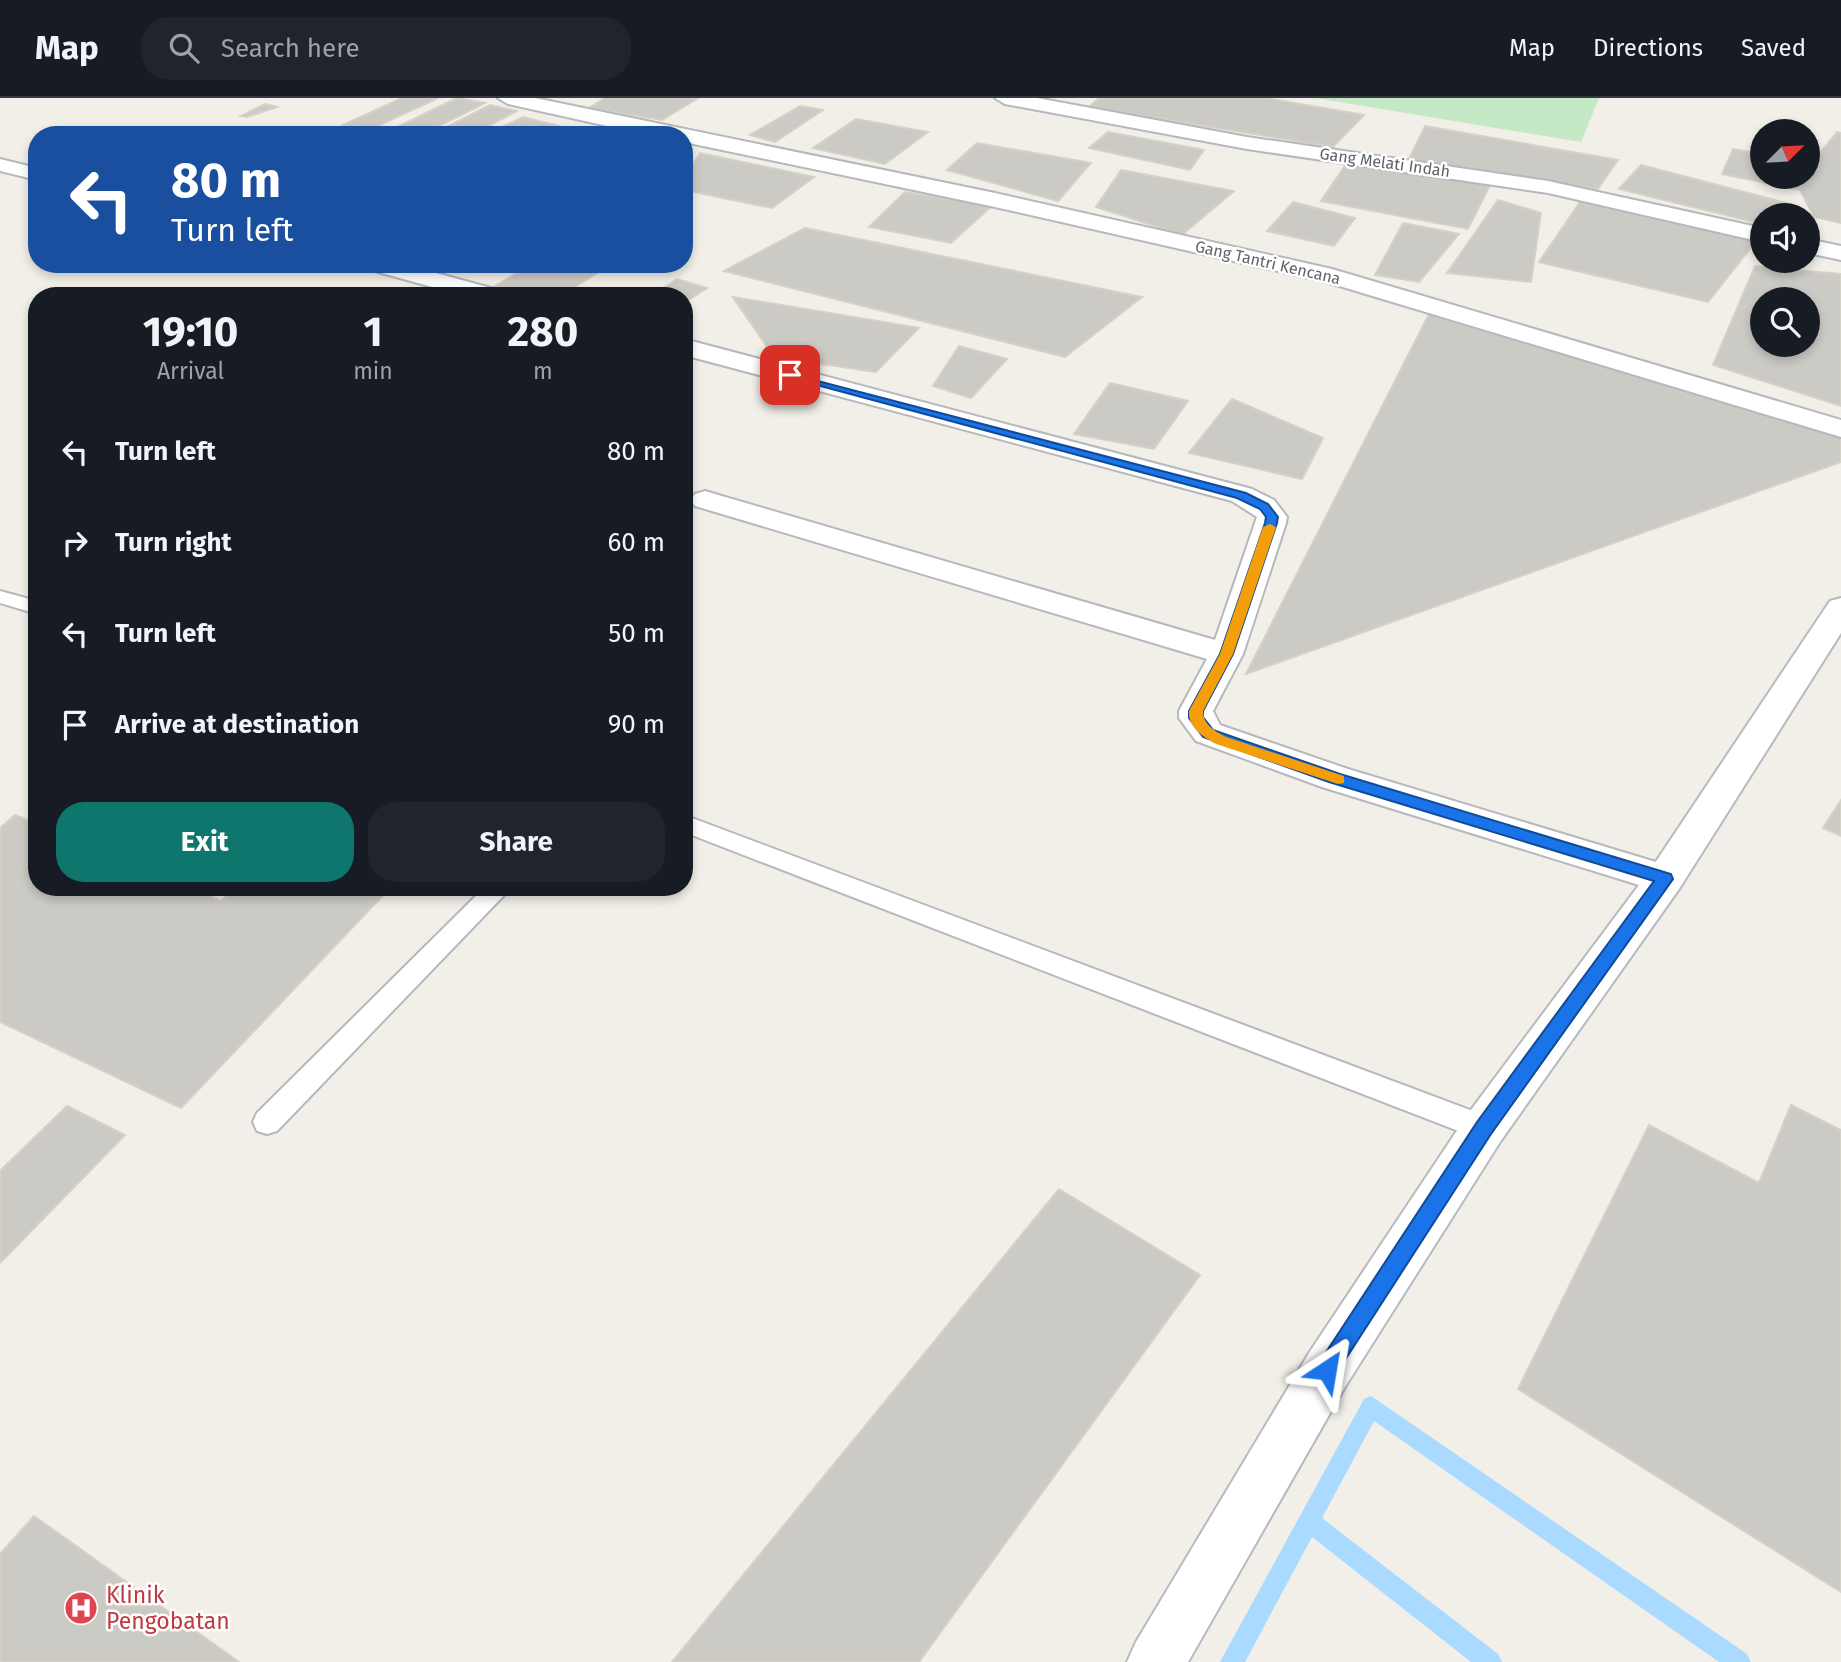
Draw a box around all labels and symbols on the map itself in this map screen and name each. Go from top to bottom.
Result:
north arrow [1750,119,1820,189]
street label: Gang Melati Indah [1318,144,1451,181]
street label: Gang Tantri Kencana [1193,237,1342,288]
pin [760,345,820,405]
position arrow [1290,1333,1364,1407]
place label: Klinik Pengobatan [106,1581,230,1635]
hospital icon: Klinik Pengobatan [62,1589,100,1627]

